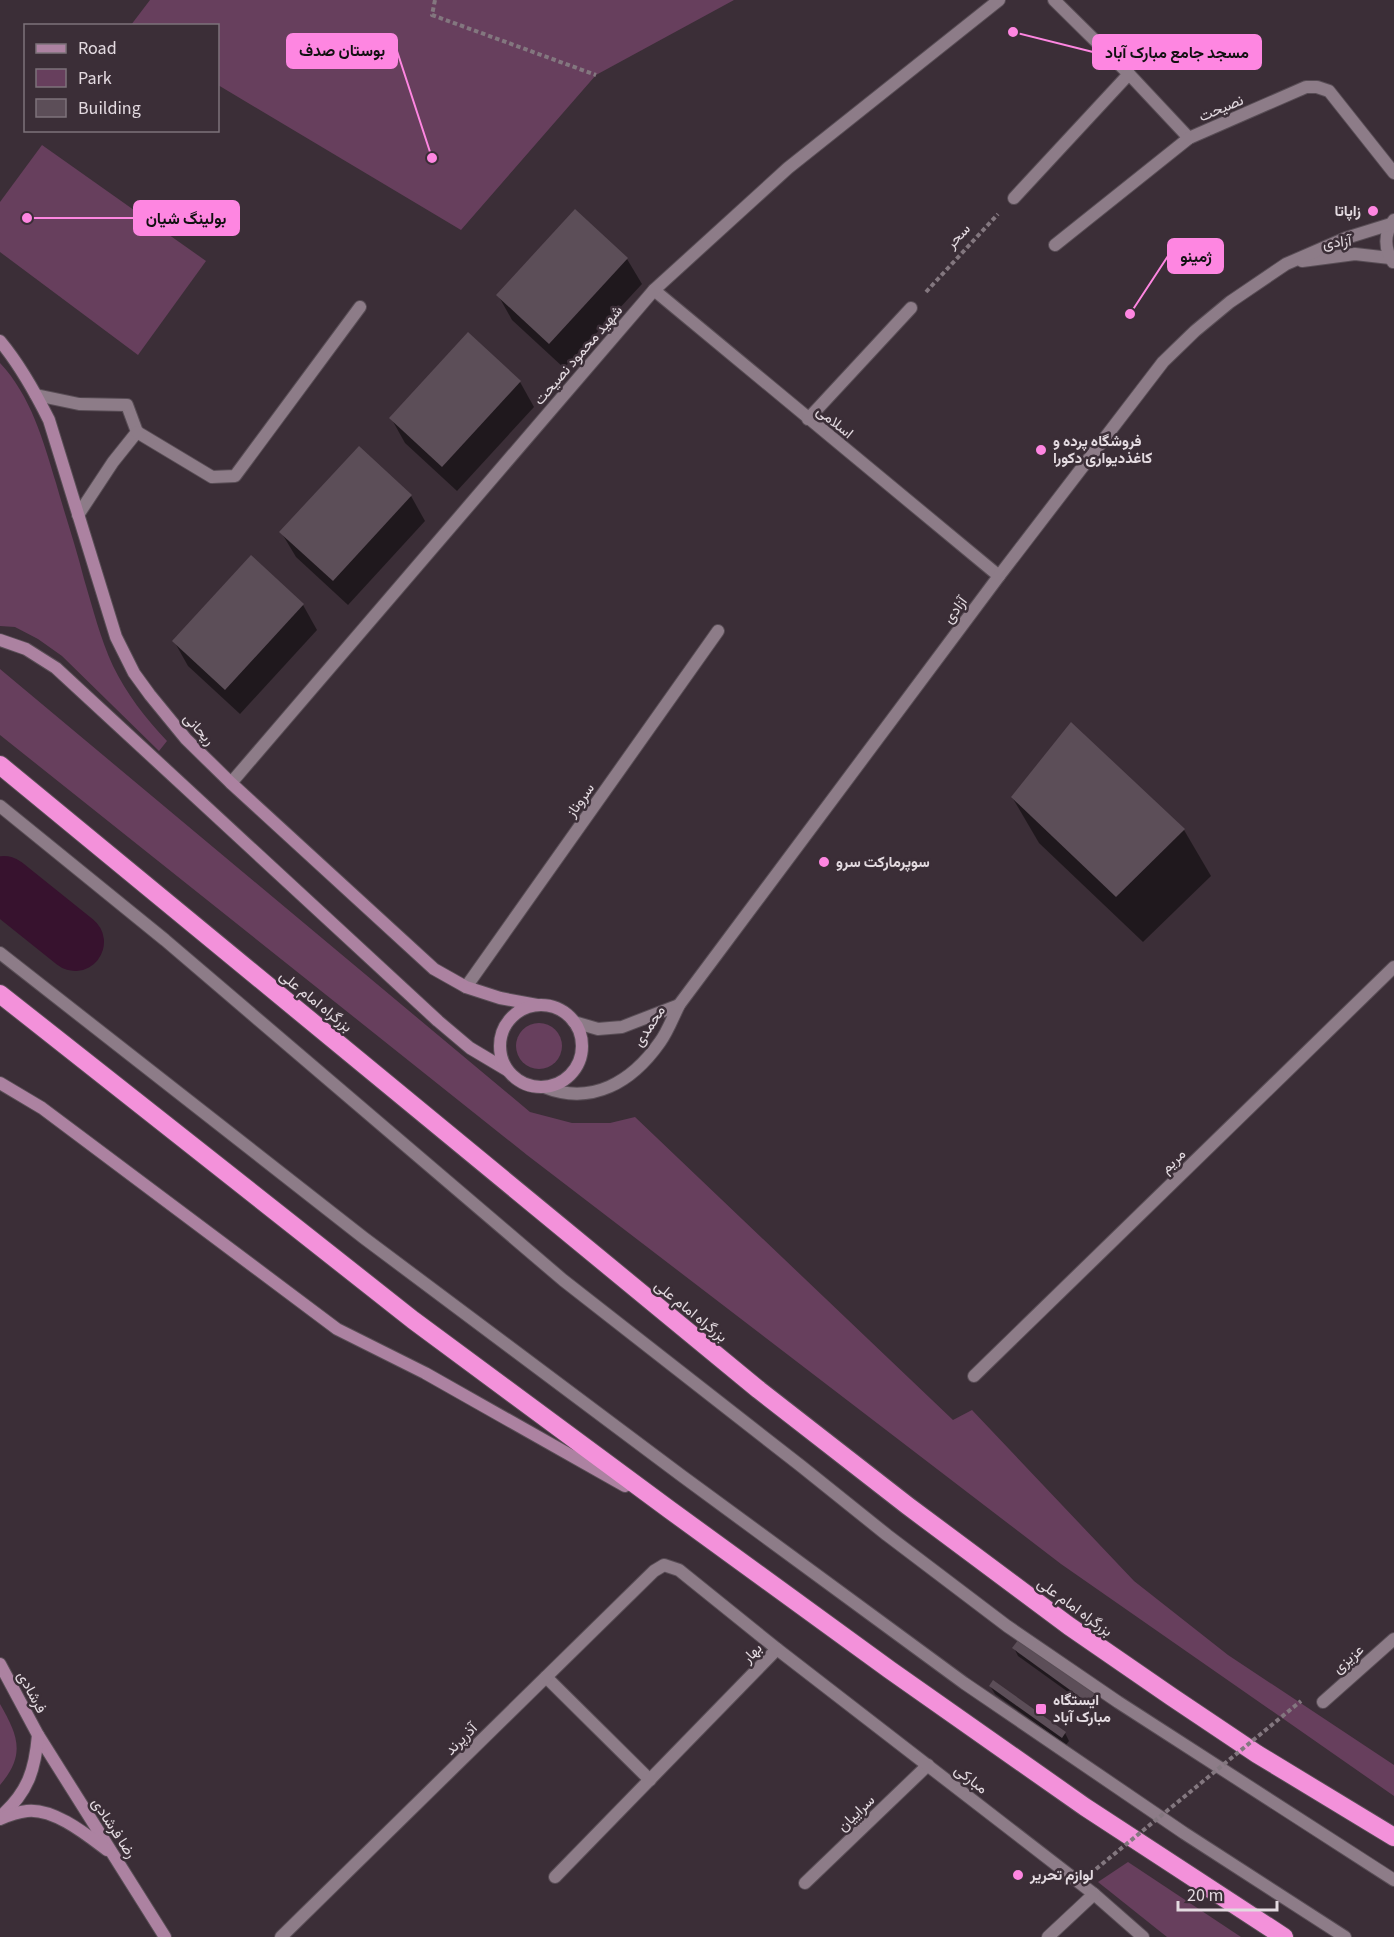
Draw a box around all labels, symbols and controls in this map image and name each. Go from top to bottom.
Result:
legend [24,24,219,132]
callout: بوستان صدف [287,34,397,68]
callout: مسجد جامع مبارک آباد [1093,35,1261,69]
text: Road [78,36,117,61]
text: بوستان صدف [299,40,385,62]
text: مسجد جامع مبارک آباد [1105,42,1249,64]
text: Park [78,66,112,91]
street label: نصیحت [1196,90,1247,127]
text: Building [78,96,141,121]
callout: بولینگ شیان [134,201,239,235]
place label: زاپاتا [1335,201,1361,222]
marker: زاپاتا [1366,204,1380,218]
text: بولینگ شیان [146,208,226,230]
street label: سحر [941,219,976,254]
street label: آزادی [1322,230,1354,254]
callout: ژمینو [1168,239,1223,273]
text: ژمینو [1180,246,1212,268]
street label: شهید محمود نصیحت [529,301,628,410]
street label: اسلامی [812,401,858,444]
place label: فروشگاه پرده و کاغذدیواری دکورا [1053,431,1152,469]
marker: فروشگاه پرده و کاغذدیواری دکورا [1034,443,1048,457]
street label: آزادی [938,591,973,628]
street label: ریحانی [178,708,219,750]
street label: سروناز [561,779,600,822]
place label: سوپرمارکت سرو [836,852,930,873]
marker: سوپرمارکت سرو [817,855,831,869]
street label: بزرگراه امام علی [275,965,357,1037]
street label: محمدی [628,1002,671,1051]
street label: مریم [1156,1144,1191,1179]
street label: بزرگراه امام علی [650,1275,732,1347]
street label: بزرگراه امام علی [1033,1573,1117,1642]
street label: بهار [737,1639,767,1669]
street label: عزیزی [1328,1640,1369,1679]
street label: فرشادی [12,1667,51,1717]
place label: ایستگاه مبارک آباد [1053,1690,1111,1728]
marker: ایستگاه مبارک آباد [1034,1702,1048,1716]
street label: آذرپرند [440,1717,483,1760]
street label: مبارکی [950,1760,992,1799]
street label: سراییان [833,1790,880,1836]
street label: رضا فرشادی [86,1794,141,1863]
place label: لوازم تحریر [1029,1865,1094,1886]
marker: لوازم تحریر [1011,1868,1025,1882]
scale bar [1178,1874,1277,1912]
text: 20 m [1187,1883,1223,1908]

